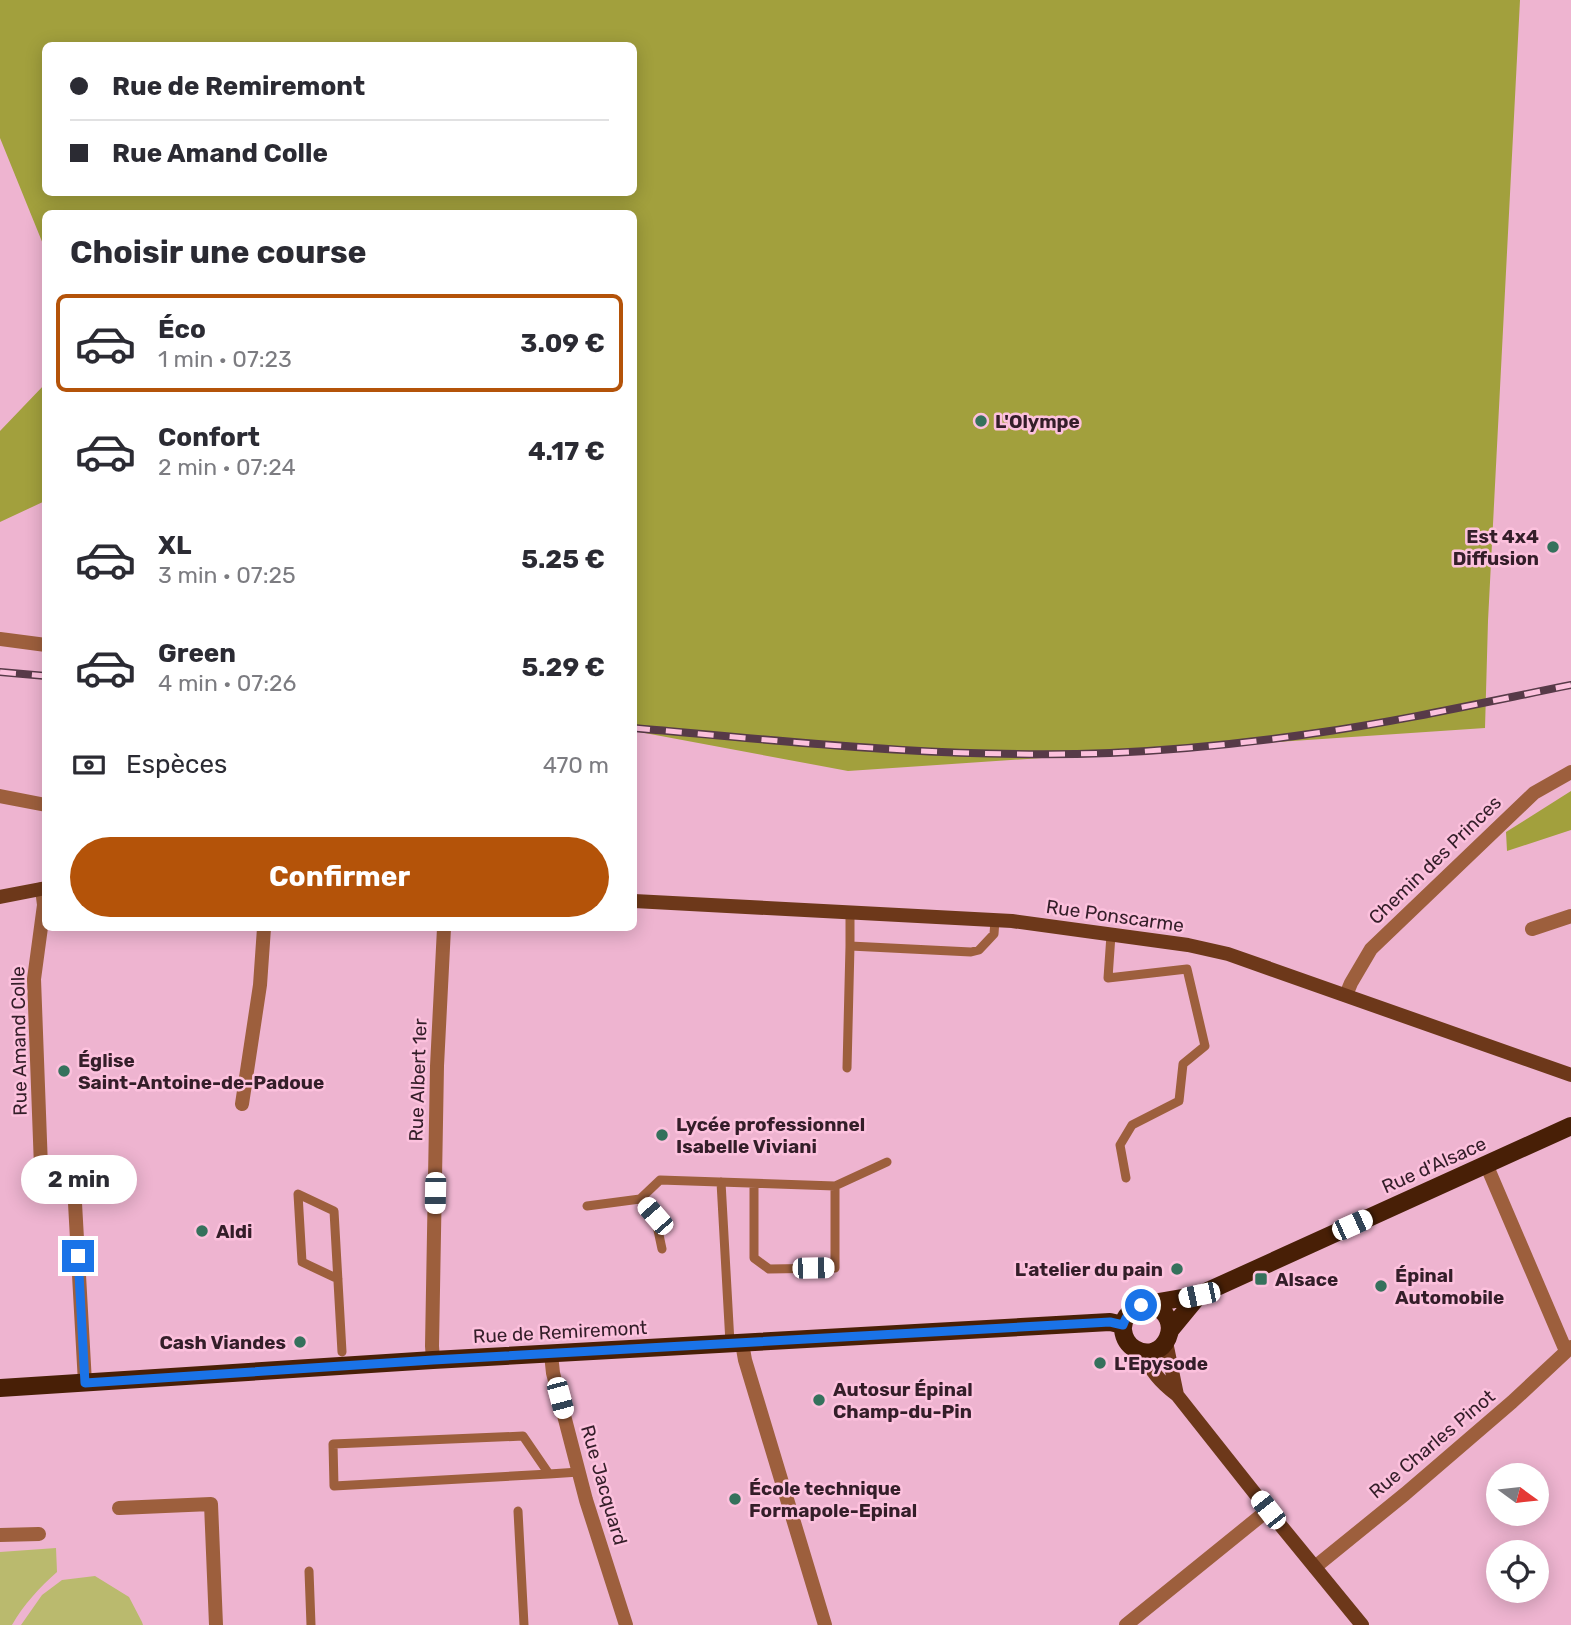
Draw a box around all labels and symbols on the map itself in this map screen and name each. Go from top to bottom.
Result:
place label: L'Olympe [995,410,1080,433]
marker: L'Olympe [973,413,989,429]
place label: Est 4x4 Diffusion [1453,525,1539,570]
marker: Est 4x4 Diffusion [1545,539,1561,555]
street label: Chemin des Princes [1364,791,1506,929]
street label: Rue Ponscarme [1045,895,1185,937]
street label: Rue Amand Colle [6,966,32,1116]
street label: Rue Albert 1er [404,1017,432,1142]
place label: Église Saint-Antoine-de-Padoue [78,1049,324,1094]
marker: Église Saint-Antoine-de-Padoue [56,1063,72,1079]
place label: Lycée professionnel Isabelle Viviani [676,1113,865,1158]
marker: Lycée professionnel Isabelle Viviani [654,1127,670,1143]
street label: Rue d'Alsace [1378,1132,1490,1198]
callout: 2 min [20,1154,136,1204]
car [425,1172,446,1214]
car [634,1193,677,1239]
car [1329,1207,1376,1243]
place label: Aldi [216,1220,252,1243]
marker: Aldi [194,1223,210,1239]
route end [62,1240,94,1272]
car [792,1257,835,1279]
place label: L'atelier du pain [1015,1258,1163,1281]
marker: L'atelier du pain [1169,1261,1185,1277]
place label: Épinal Automobile [1395,1264,1504,1309]
place label: Alsace [1275,1268,1338,1291]
marker: Alsace [1253,1271,1269,1287]
marker: Épinal Automobile [1373,1278,1389,1294]
car [1177,1280,1222,1310]
route start [1125,1289,1157,1321]
street label: Rue de Remiremont [472,1316,648,1348]
place label: Cash Viandes [159,1331,286,1354]
marker: Cash Viandes [292,1334,308,1350]
place label: L'Epysode [1114,1352,1208,1375]
marker: L'Epysode [1092,1355,1108,1371]
car [545,1375,576,1421]
place label: Autosur Épinal Champ-du-Pin [833,1378,973,1423]
street label: Rue Charles Pinot [1364,1384,1500,1503]
marker: Autosur Épinal Champ-du-Pin [811,1392,827,1408]
street label: Rue Jacquard [576,1422,632,1548]
north arrow [1486,1463,1549,1526]
place label: École technique Formapole-Epinal [749,1477,917,1522]
car [1247,1487,1290,1533]
marker: École technique Formapole-Epinal [727,1491,743,1507]

